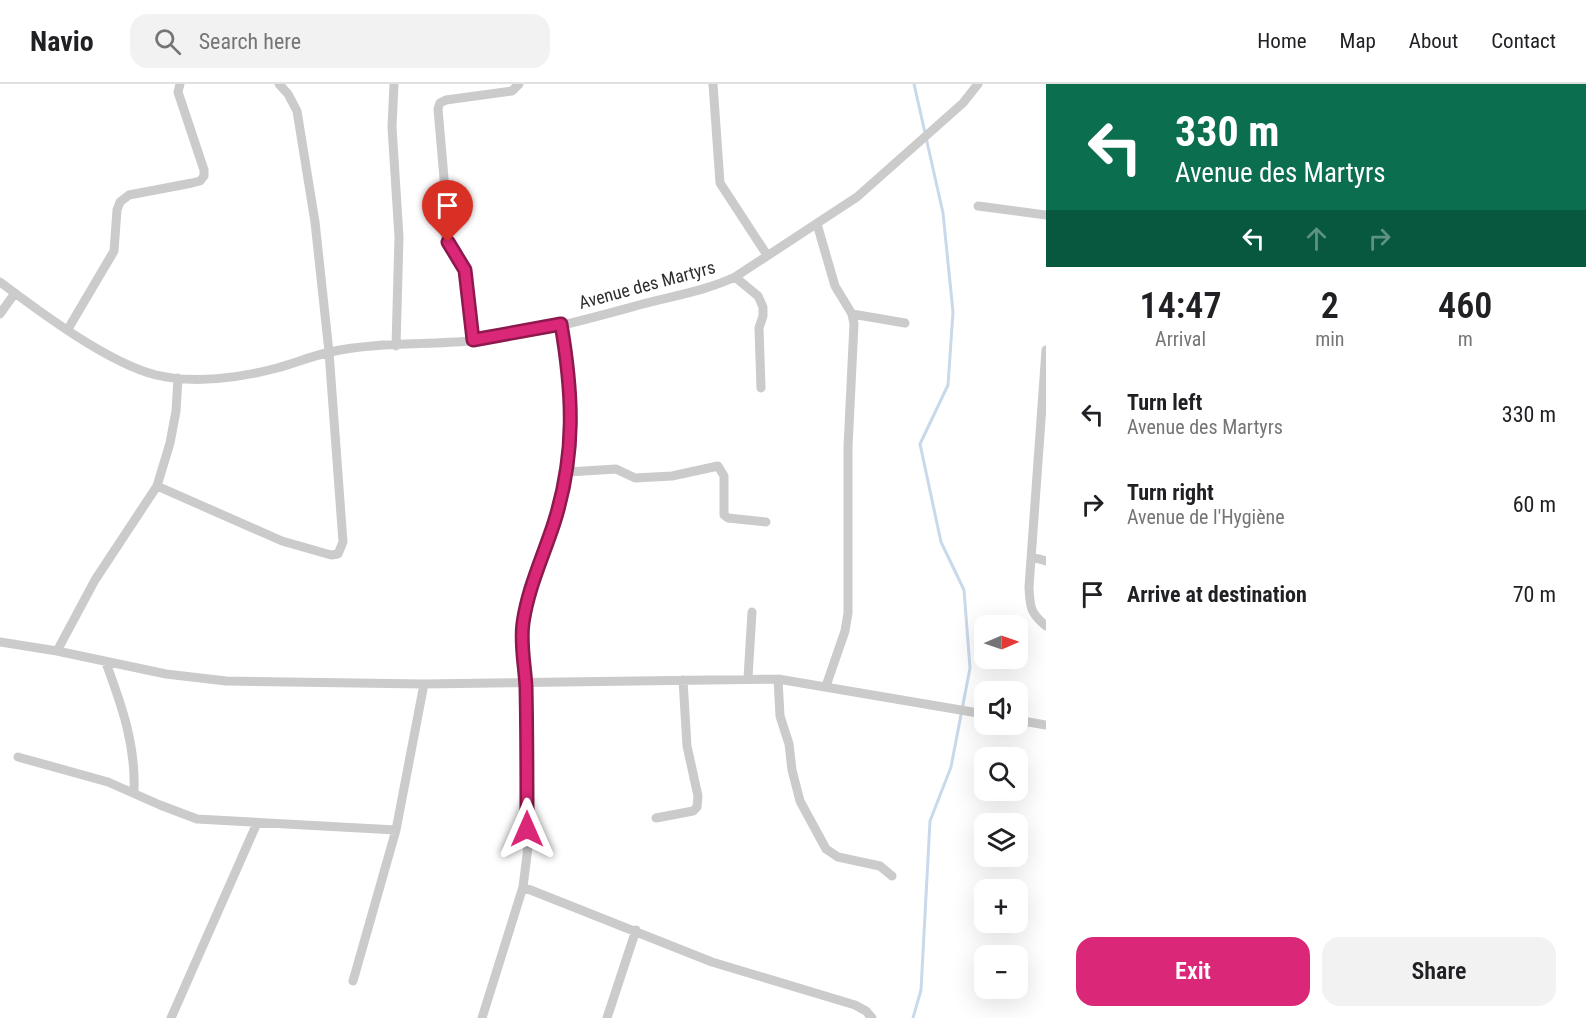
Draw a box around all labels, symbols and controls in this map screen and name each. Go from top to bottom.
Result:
search box [130,14,550,68]
text: Navio [30,25,94,58]
icon: search [151,25,184,58]
text: Search here [199,29,301,54]
text: Home [1257,29,1307,53]
text: Map [1340,29,1376,53]
text: About [1409,29,1458,53]
text: Contact [1491,29,1556,53]
text: 330 m [1175,107,1280,156]
icon: left [1076,108,1154,186]
text: Avenue des Martyrs [1175,157,1385,189]
pin [422,180,473,242]
icon: arrive [431,189,464,222]
icon: left [1237,222,1270,255]
icon: ahead [1300,222,1333,255]
icon: right [1363,222,1396,255]
street label: Avenue des Martyrs [576,256,717,313]
text: 14:47 [1140,285,1222,327]
text: 2 [1321,285,1339,327]
text: 460 [1438,285,1492,327]
text: Arrival [1155,327,1206,351]
text: min [1315,327,1344,351]
text: m [1458,327,1473,351]
text: Turn left [1127,390,1202,415]
icon: left [1076,398,1109,431]
text: 330 m [1502,402,1556,427]
text: Avenue des Martyrs [1127,415,1283,439]
text: Turn right [1127,480,1214,505]
icon: right [1076,488,1109,521]
text: 60 m [1513,492,1556,517]
text: Avenue de l'Hygiène [1127,505,1285,529]
icon: arrive [1076,578,1109,611]
text: Arrive at destination [1127,582,1307,607]
text: 70 m [1513,582,1556,607]
north arrow [974,615,1028,669]
map controls [974,615,1028,999]
button: sound [974,681,1028,735]
button: search [974,747,1028,801]
position arrow [495,797,559,861]
button: layers [974,813,1028,867]
button: + [974,879,1028,933]
button: Exit [1076,937,1310,1006]
button: Share [1322,937,1556,1006]
button: − [974,945,1028,999]

